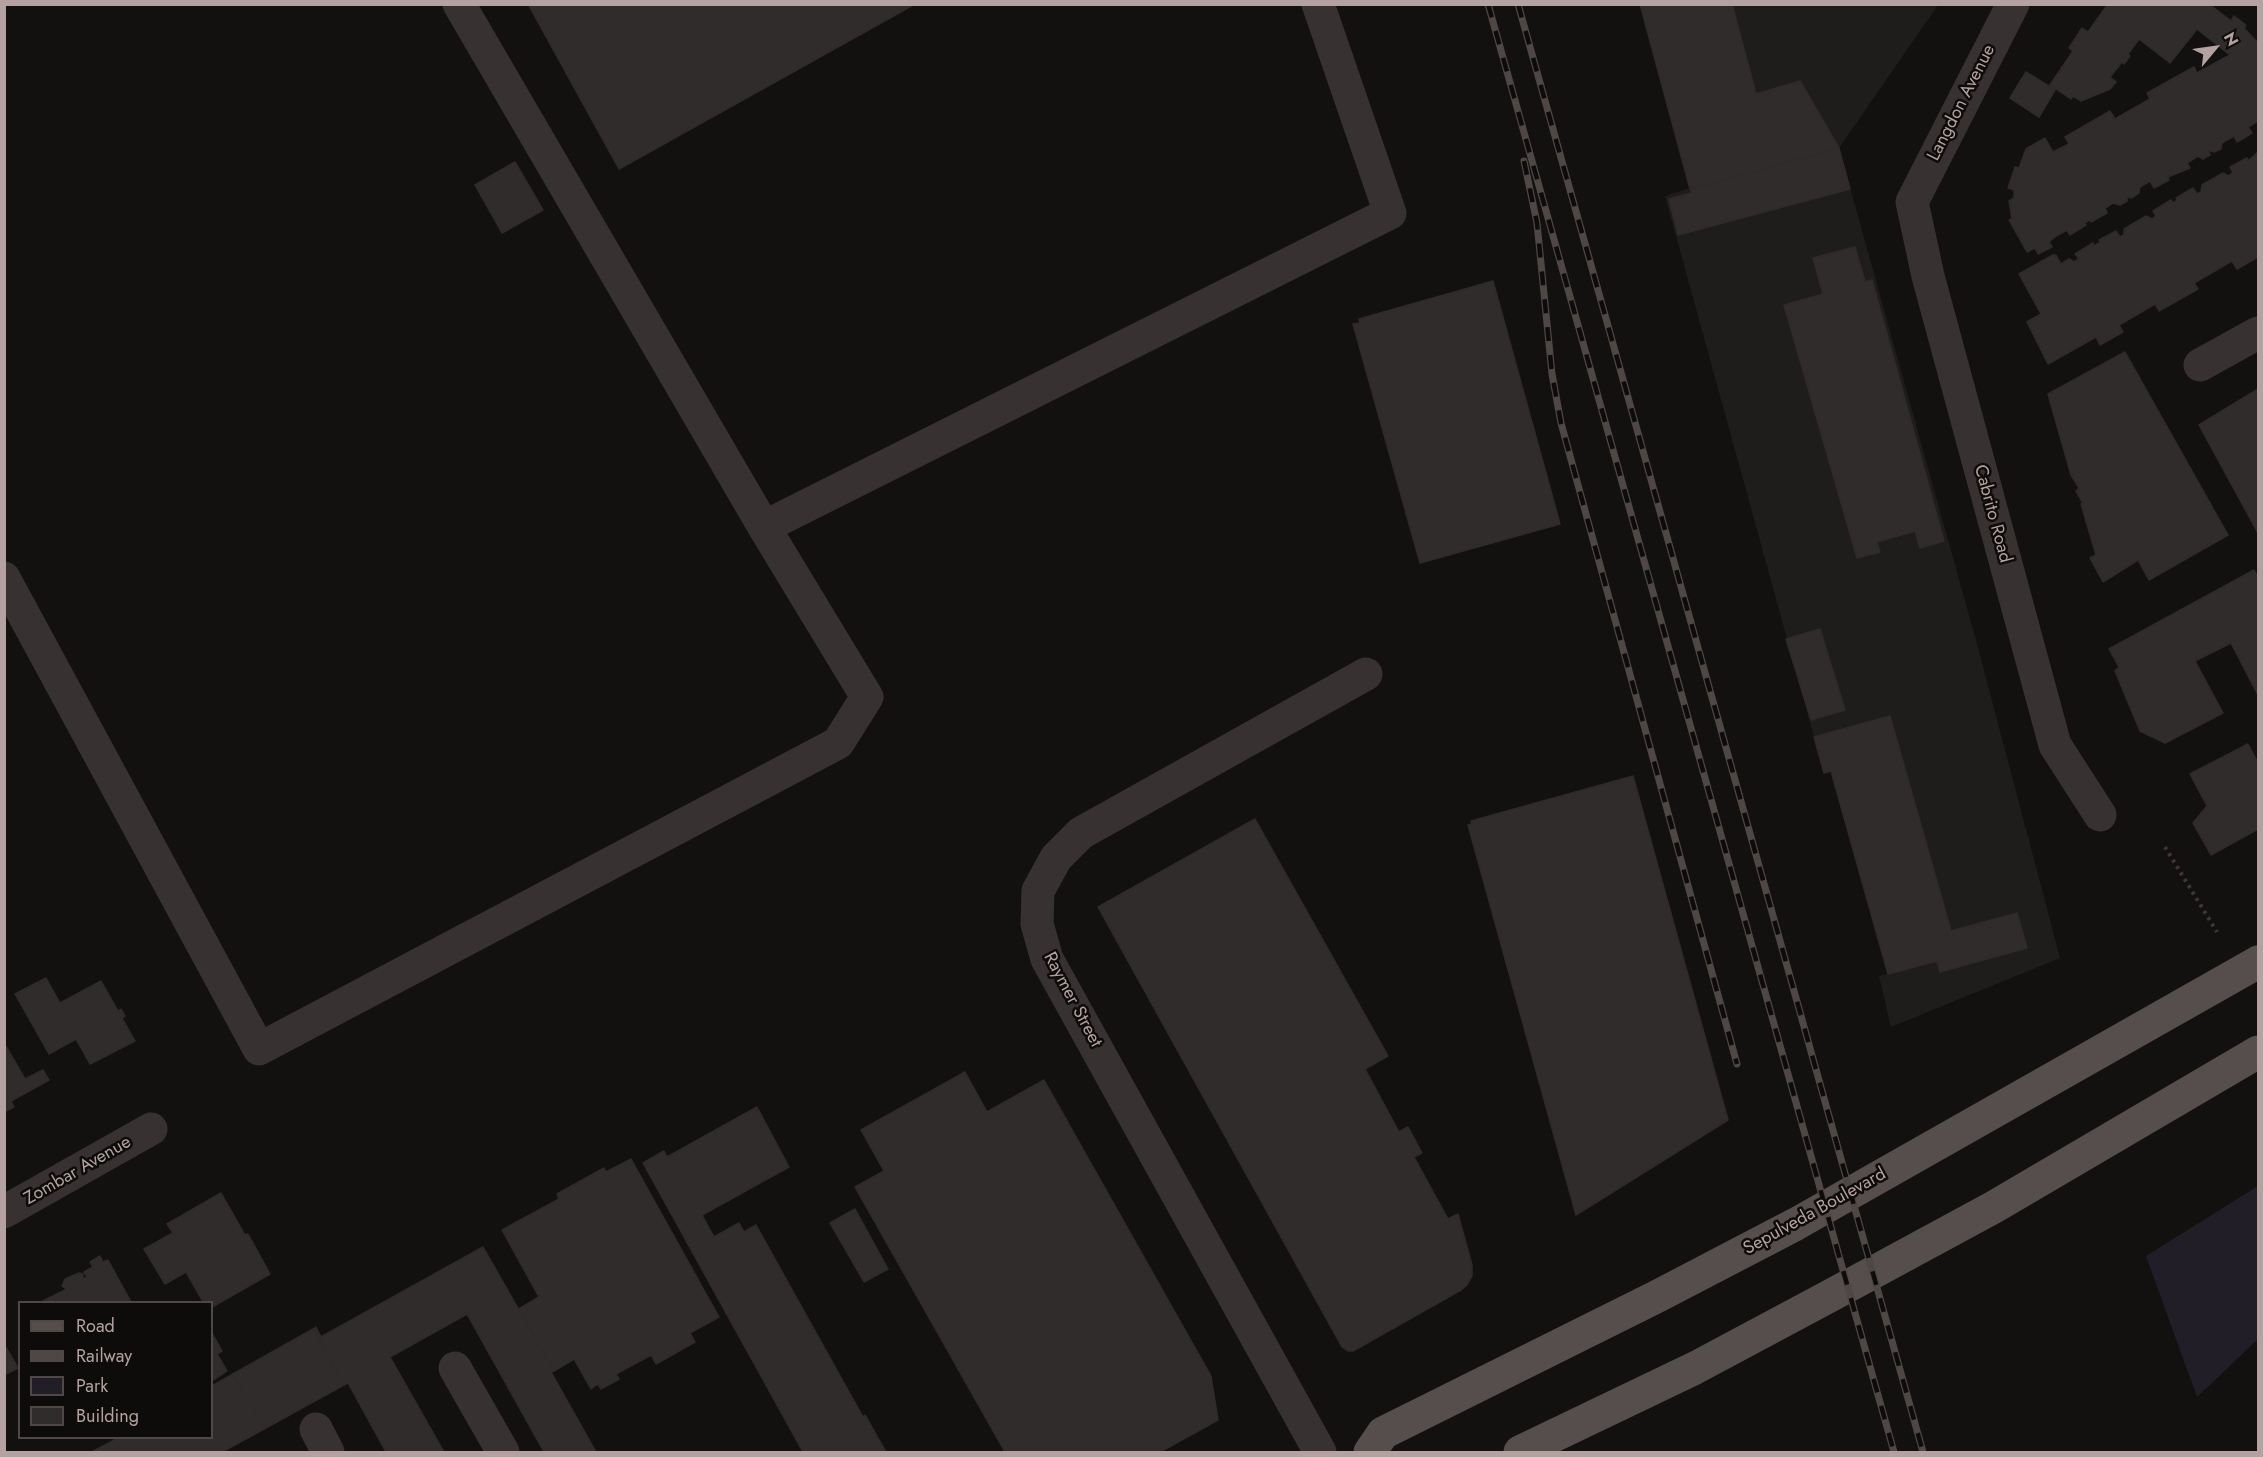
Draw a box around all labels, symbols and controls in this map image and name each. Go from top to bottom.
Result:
north arrow [2185,18,2245,78]
text: N [2218,28,2244,50]
street label: Langdon Avenue [1923,41,2001,165]
street label: Cabrito Road [1969,463,2015,565]
street label: Raymer Street [1038,949,1106,1051]
street label: Zombar Avenue [21,1132,135,1210]
street label: Sepulveda Boulevard [1740,1164,1890,1260]
legend [18,1301,213,1439]
text: Road [76,1313,115,1339]
text: Railway [76,1343,132,1369]
text: Park [76,1373,108,1399]
text: Building [76,1403,139,1429]

